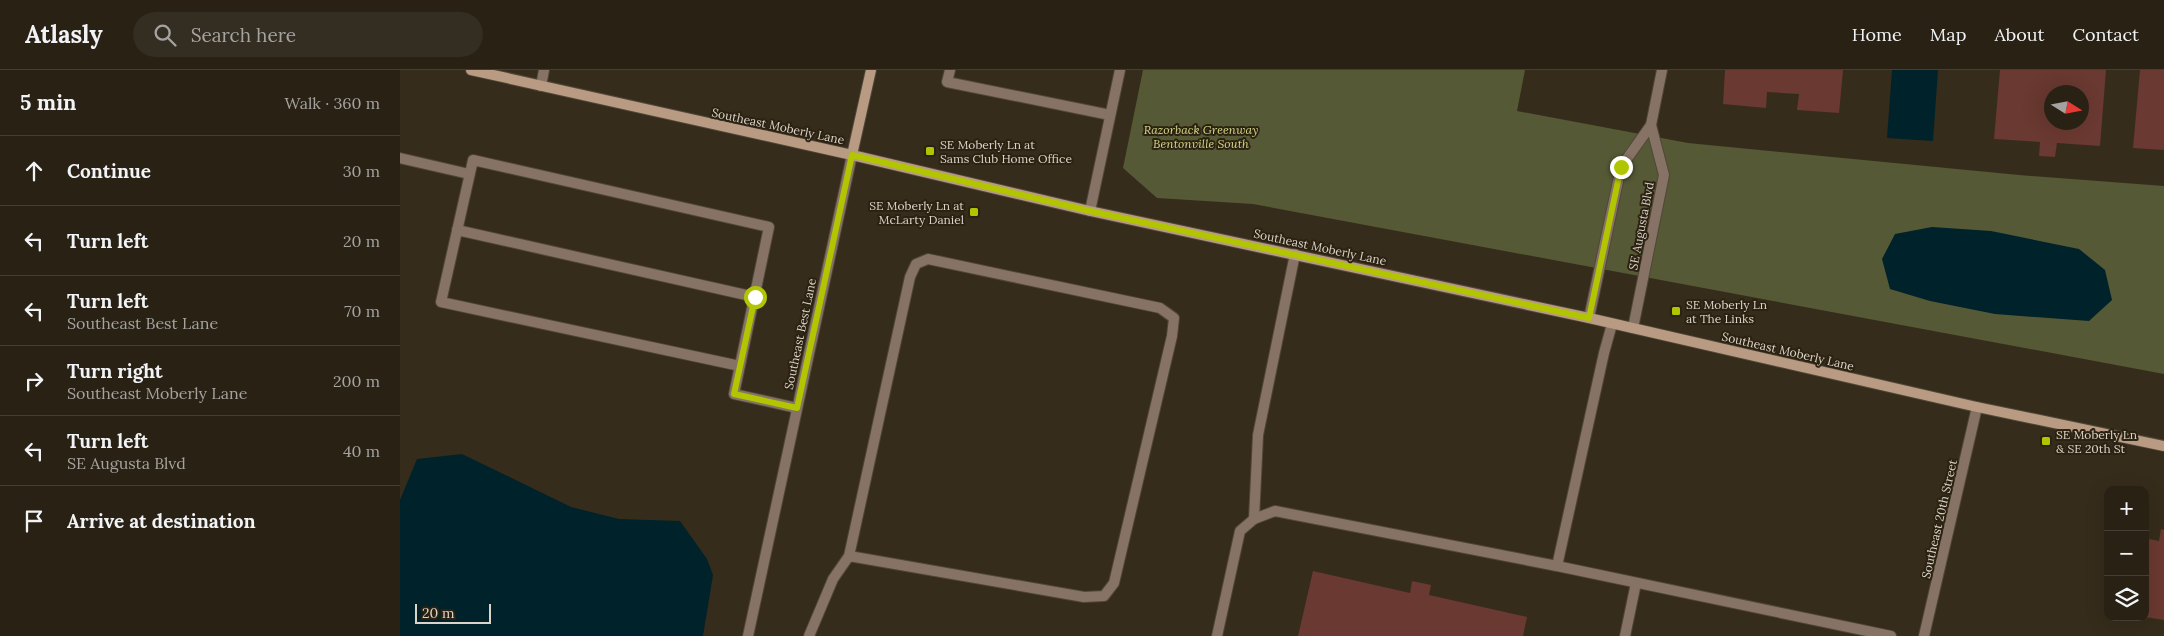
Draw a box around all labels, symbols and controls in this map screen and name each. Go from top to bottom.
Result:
search box [133,12,483,57]
text: Atlasly [25,19,103,50]
icon: search [151,21,179,49]
text: Search here [191,23,296,47]
text: Home [1852,23,1902,46]
text: Map [1930,23,1966,46]
text: About [1994,23,2044,46]
text: Contact [2072,23,2139,46]
north arrow [2044,85,2089,130]
text: 5 min [20,89,76,116]
text: Walk · 360 m [284,93,380,113]
street label: Southeast Moberly Lane [710,105,846,148]
park label: Razorback Greenway Bentonville South [1144,122,1258,151]
place label: SE Moberly Ln at Sams Club Home Office [940,137,1072,166]
marker: SE Moberly Ln at Sams Club Home Office [924,145,936,157]
route end [1610,156,1633,179]
icon: ahead [20,157,48,185]
text: Continue [67,159,151,183]
text: 30 m [343,161,380,181]
street label: SE Augusta Blvd [1625,181,1657,271]
place label: SE Moberly Ln at McLarty Daniel [869,198,964,227]
marker: SE Moberly Ln at McLarty Daniel [968,206,980,218]
street label: Southeast Moberly Lane [1252,226,1388,269]
icon: left [20,227,48,255]
text: Turn left [67,229,148,253]
text: 20 m [343,231,380,251]
street label: Southeast Best Lane [781,277,819,391]
route start [744,286,767,309]
text: Turn left [67,289,148,313]
icon: left [20,297,48,325]
place label: SE Moberly Ln at The Links [1686,297,1767,326]
text: 70 m [344,301,380,321]
marker: SE Moberly Ln at The Links [1670,305,1682,317]
text: Southeast Best Lane [67,313,218,333]
street label: Southeast Moberly Lane [1720,328,1856,374]
text: Turn right [67,359,163,383]
icon: right [20,367,48,395]
text: 200 m [333,371,380,391]
text: Southeast Moberly Lane [67,383,247,403]
place label: SE Moberly Ln & SE 20th St [2056,427,2137,456]
text: Turn left [67,429,148,453]
marker: SE Moberly Ln & SE 20th St [2040,435,2052,447]
icon: left [20,437,48,465]
text: 40 m [343,441,380,461]
text: SE Augusta Blvd [67,453,186,473]
street label: Southeast 20th Street [1918,458,1960,580]
map controls [2104,486,2149,621]
button: + [2104,486,2149,531]
icon: arrive [20,507,48,535]
text: Arrive at destination [67,509,256,533]
button: − [2104,531,2149,576]
button: layers [2104,576,2149,621]
scale bar [415,601,491,624]
text: 20 m [422,604,454,622]

